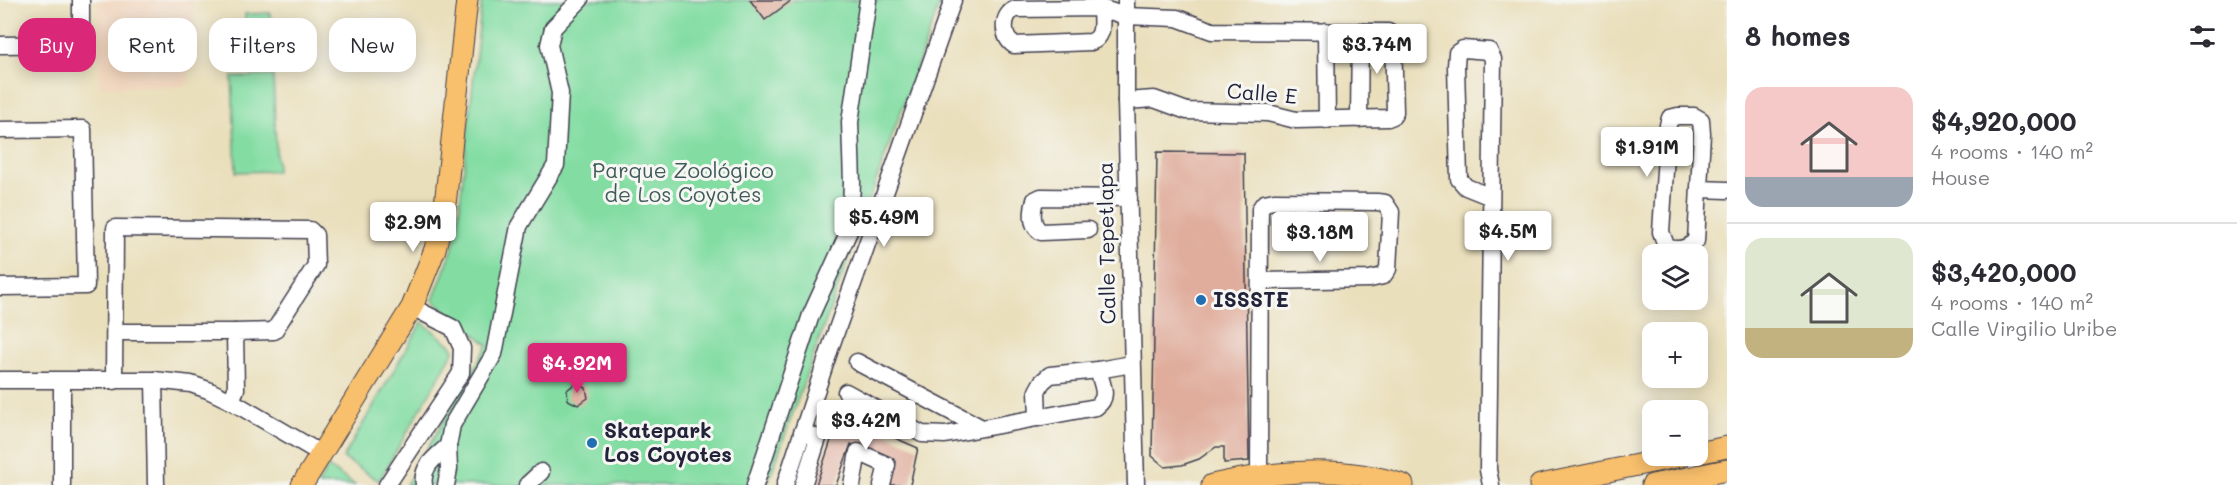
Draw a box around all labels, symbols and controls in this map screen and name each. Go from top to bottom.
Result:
chip: Buy [18,18,96,72]
chip: Rent [108,18,197,72]
chip: Filters [209,18,317,72]
chip: New [329,18,416,72]
text: 8 homes [1745,19,1851,53]
icon: filters [2186,20,2219,53]
pin: $3.74M [1328,24,1426,75]
text: $3.74M [1342,30,1412,56]
street label: Calle E [1226,76,1298,109]
text: $4,920,000 [1931,104,2077,138]
icon: home [1793,111,1865,183]
pin: $1.91M [1598,127,1696,178]
text: $1.91M [1615,133,1679,159]
text: 4 rooms · 140 m² [1931,138,2093,164]
park label: Parque Zoológico de Los Coyotes [592,156,774,207]
street label: Calle Tepetlapa [1091,161,1120,325]
text: House [1931,164,1990,190]
pin: $5.49M [835,197,933,248]
pin: $2.9M [371,202,455,253]
text: $5.49M [848,203,920,229]
text: $2.9M [384,208,442,234]
pin: $4.5M [1466,211,1550,262]
pin: $3.18M [1271,212,1369,263]
text: $4.5M [1478,217,1538,243]
text: $3.18M [1286,218,1354,244]
map controls [1642,244,1708,466]
button: layers [1642,244,1708,310]
text: $3,420,000 [1931,255,2077,289]
icon: home [1793,262,1865,334]
place label: ISSSTE [1213,285,1289,312]
text: 4 rooms · 140 m² [1931,289,2093,315]
marker: ISSSTE [1194,293,1208,307]
text: Calle Virgilio Uribe [1931,315,2117,341]
button: + [1642,322,1708,388]
pin: $4.92M [528,343,626,394]
text: $4.92M [542,349,612,375]
pin: $3.42M [817,400,915,451]
button: − [1642,400,1708,466]
text: $3.42M [831,406,901,432]
place label: Skatepark Los Coyotes [604,416,732,468]
marker: Skatepark Los Coyotes [585,436,599,450]

